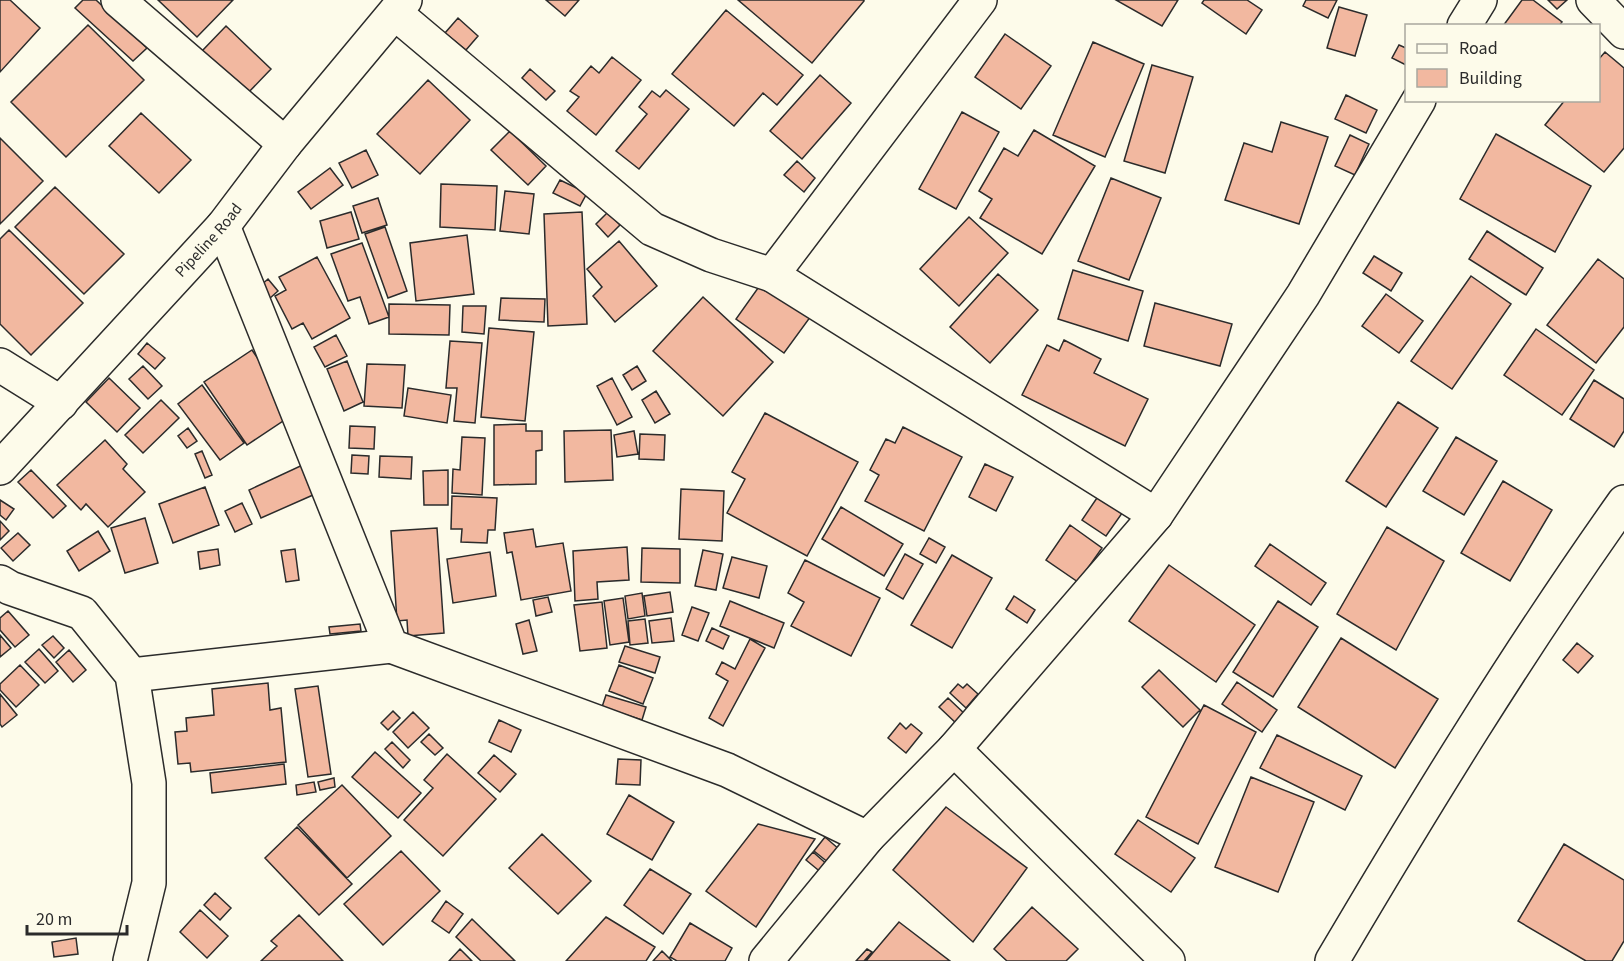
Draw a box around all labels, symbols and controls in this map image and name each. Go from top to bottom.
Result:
legend [1405,24,1600,102]
text: Road [1459,36,1498,61]
text: Building [1459,66,1522,91]
street label: Pipeline Road [170,199,247,282]
scale bar [27,898,128,936]
text: 20 m [36,907,72,932]

